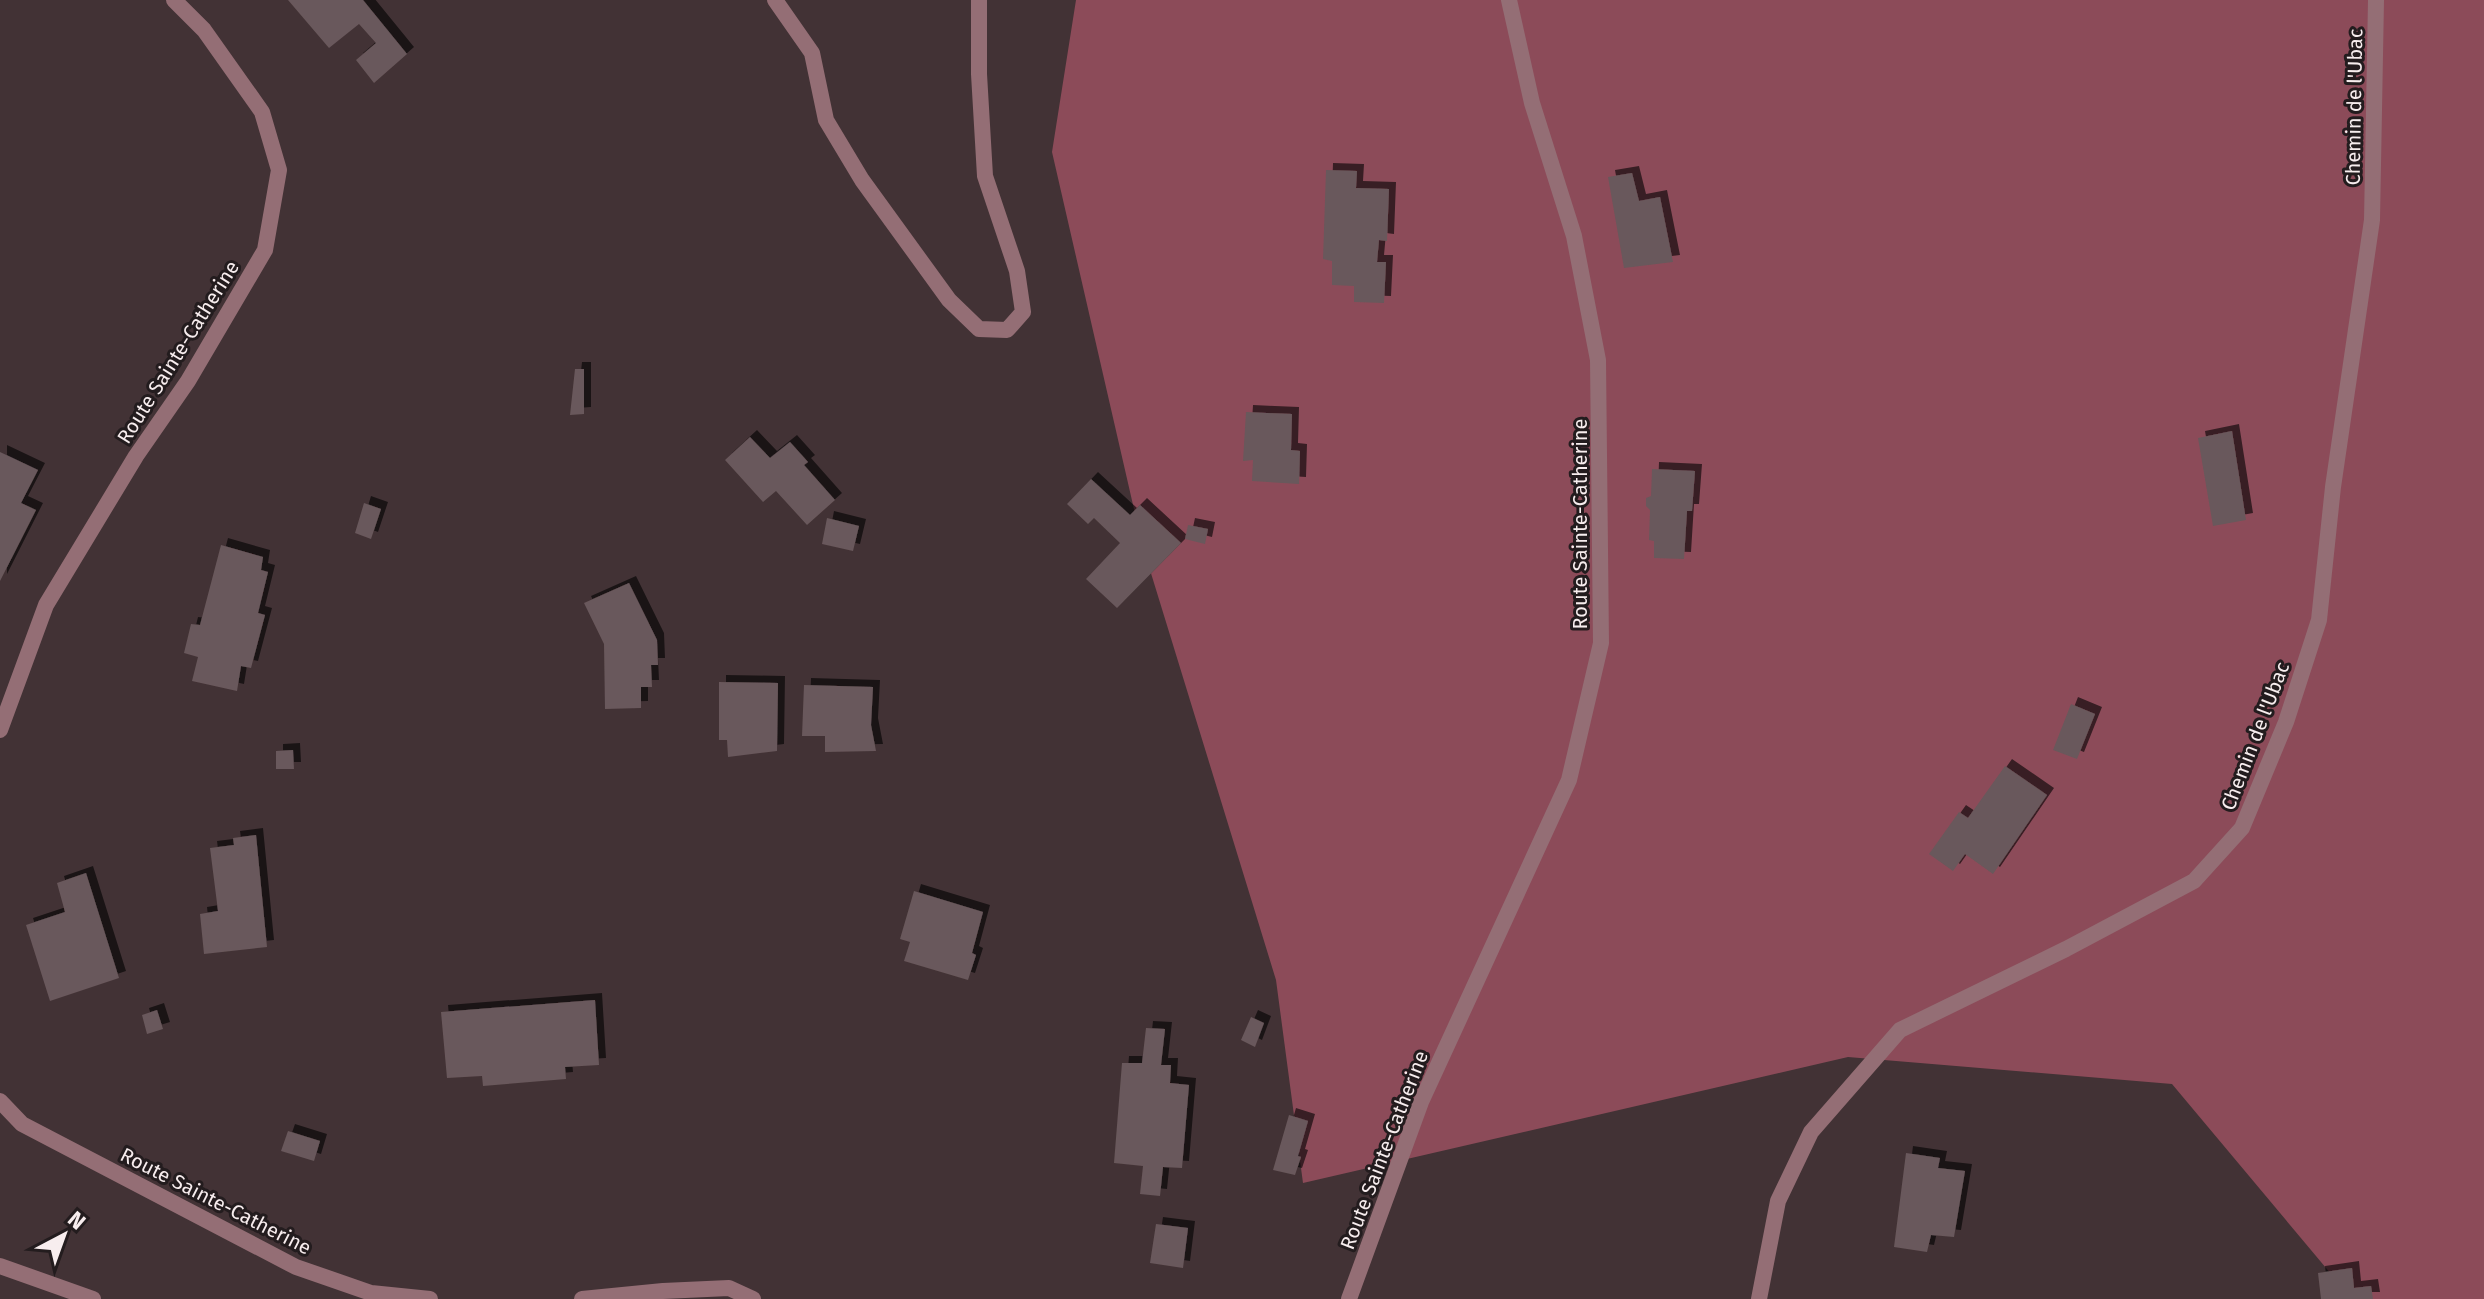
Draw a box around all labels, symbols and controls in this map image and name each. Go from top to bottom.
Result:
street label: Chemin de l'Ubac [2341,28,2367,186]
street label: Route Sainte-Catherine [112,256,244,448]
street label: Route Sainte-Catherine [1568,419,1592,629]
street label: Chemin de l'Ubac [2216,658,2294,814]
street label: Route Sainte-Catherine [1335,1047,1433,1253]
street label: Route Sainte-Catherine [117,1142,315,1260]
north arrow [24,1195,104,1275]
text: N [62,1205,91,1235]

